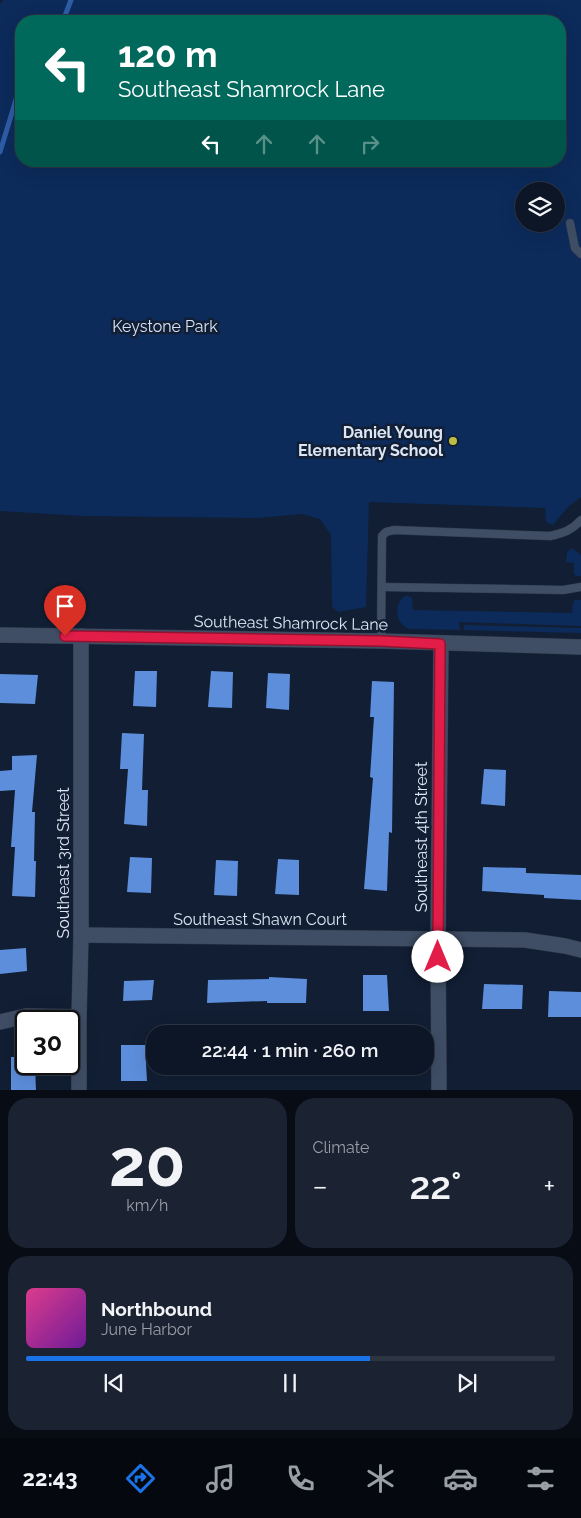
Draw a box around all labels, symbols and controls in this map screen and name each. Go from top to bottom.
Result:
text: 120 m [118,34,218,75]
icon: left [35,35,100,100]
text: Southeast Shamrock Lane [118,76,385,102]
icon: left [197,130,225,158]
icon: ahead [250,130,278,158]
icon: ahead [303,130,331,158]
icon: right [356,130,384,158]
map controls [515,182,565,232]
button: layers [515,182,565,232]
park label: Keystone Park [112,317,218,336]
place label: Daniel Young Elementary School [298,423,444,460]
marker: Daniel Young Elementary School [447,435,459,447]
pin [44,585,86,636]
icon: arrive [51,592,79,620]
street label: Southeast Shamrock Lane [194,612,388,634]
street label: Southeast 4th Street [412,761,431,912]
street label: Southeast 3rd Street [54,787,73,939]
street label: Southeast Shawn Court [173,910,347,929]
position arrow [411,930,463,982]
speed limit sign: 30 [15,1010,80,1075]
text: 22:44 · 1 min · 260 m [202,1039,378,1061]
text: 20 [109,1125,186,1201]
text: Climate [313,1138,369,1157]
text: 22° [410,1163,461,1208]
text: − [313,1170,328,1203]
text: + [543,1170,555,1203]
text: km/h [126,1196,168,1215]
text: Northbound [101,1298,212,1320]
text: June Harbor [101,1320,192,1339]
icon: previous [100,1369,128,1397]
icon: pause [276,1369,304,1397]
icon: next [453,1369,481,1397]
icon: directions [123,1461,158,1496]
icon: music [203,1461,238,1496]
icon: phone [283,1461,318,1496]
icon: climate [363,1461,398,1496]
icon: car [443,1461,478,1496]
icon: filters [523,1461,558,1496]
text: 22:43 [23,1465,78,1491]

